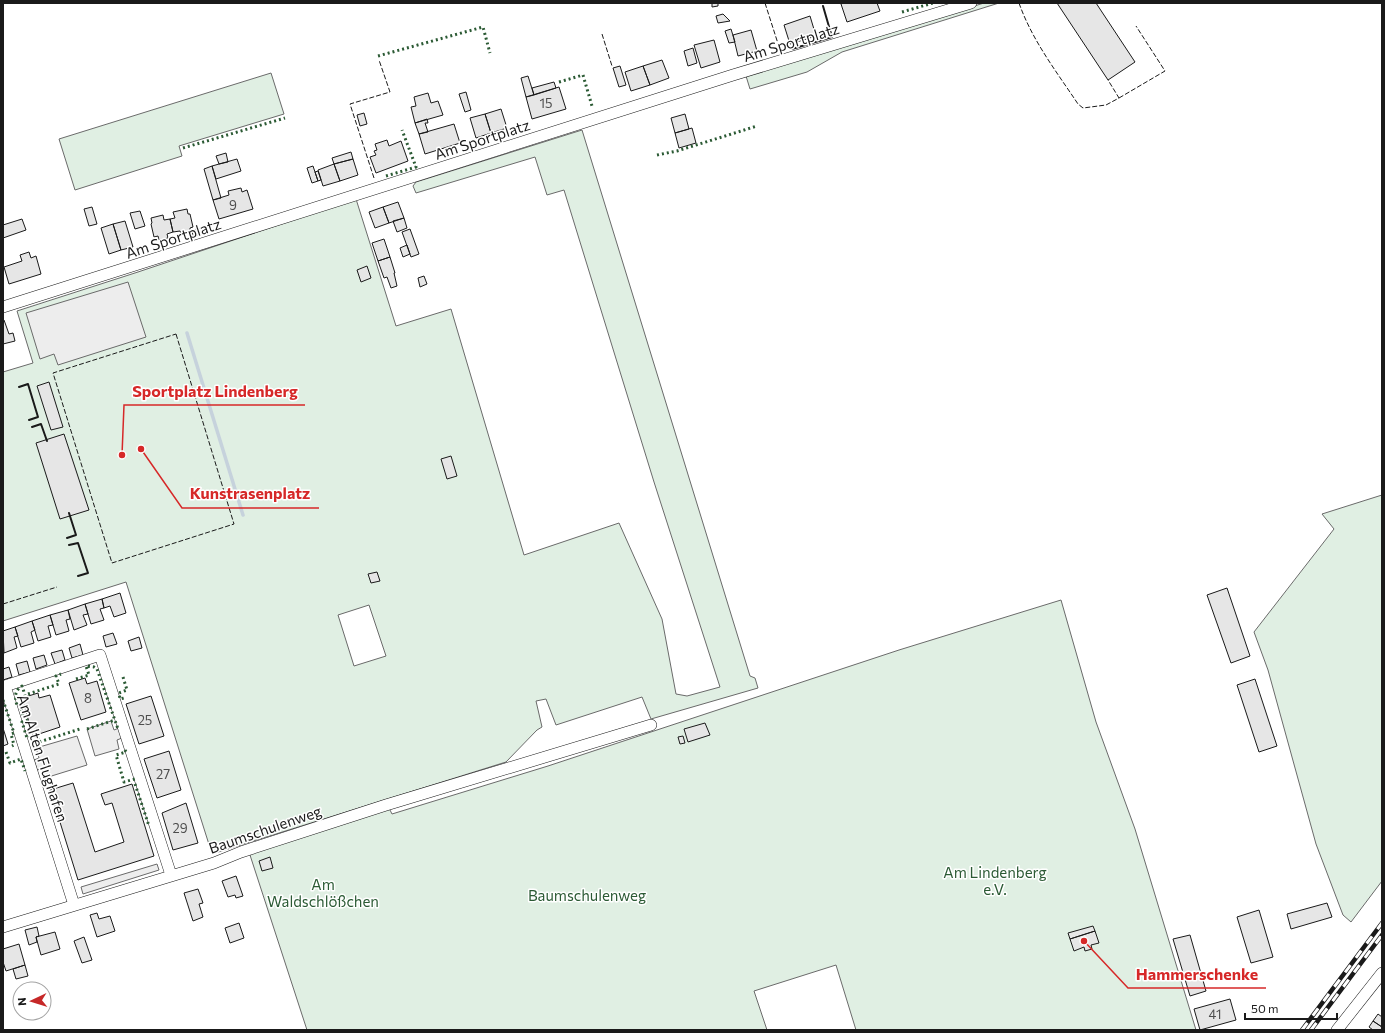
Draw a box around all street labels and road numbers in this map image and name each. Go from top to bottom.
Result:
street label: Am Sportplatz [741,19,841,65]
street label: Am Sportplatz [432,115,532,163]
street label: Am Sportplatz [123,214,223,262]
street label: Am Alten Flughafen [14,692,72,824]
street label: Baumschulenweg [206,801,324,857]

